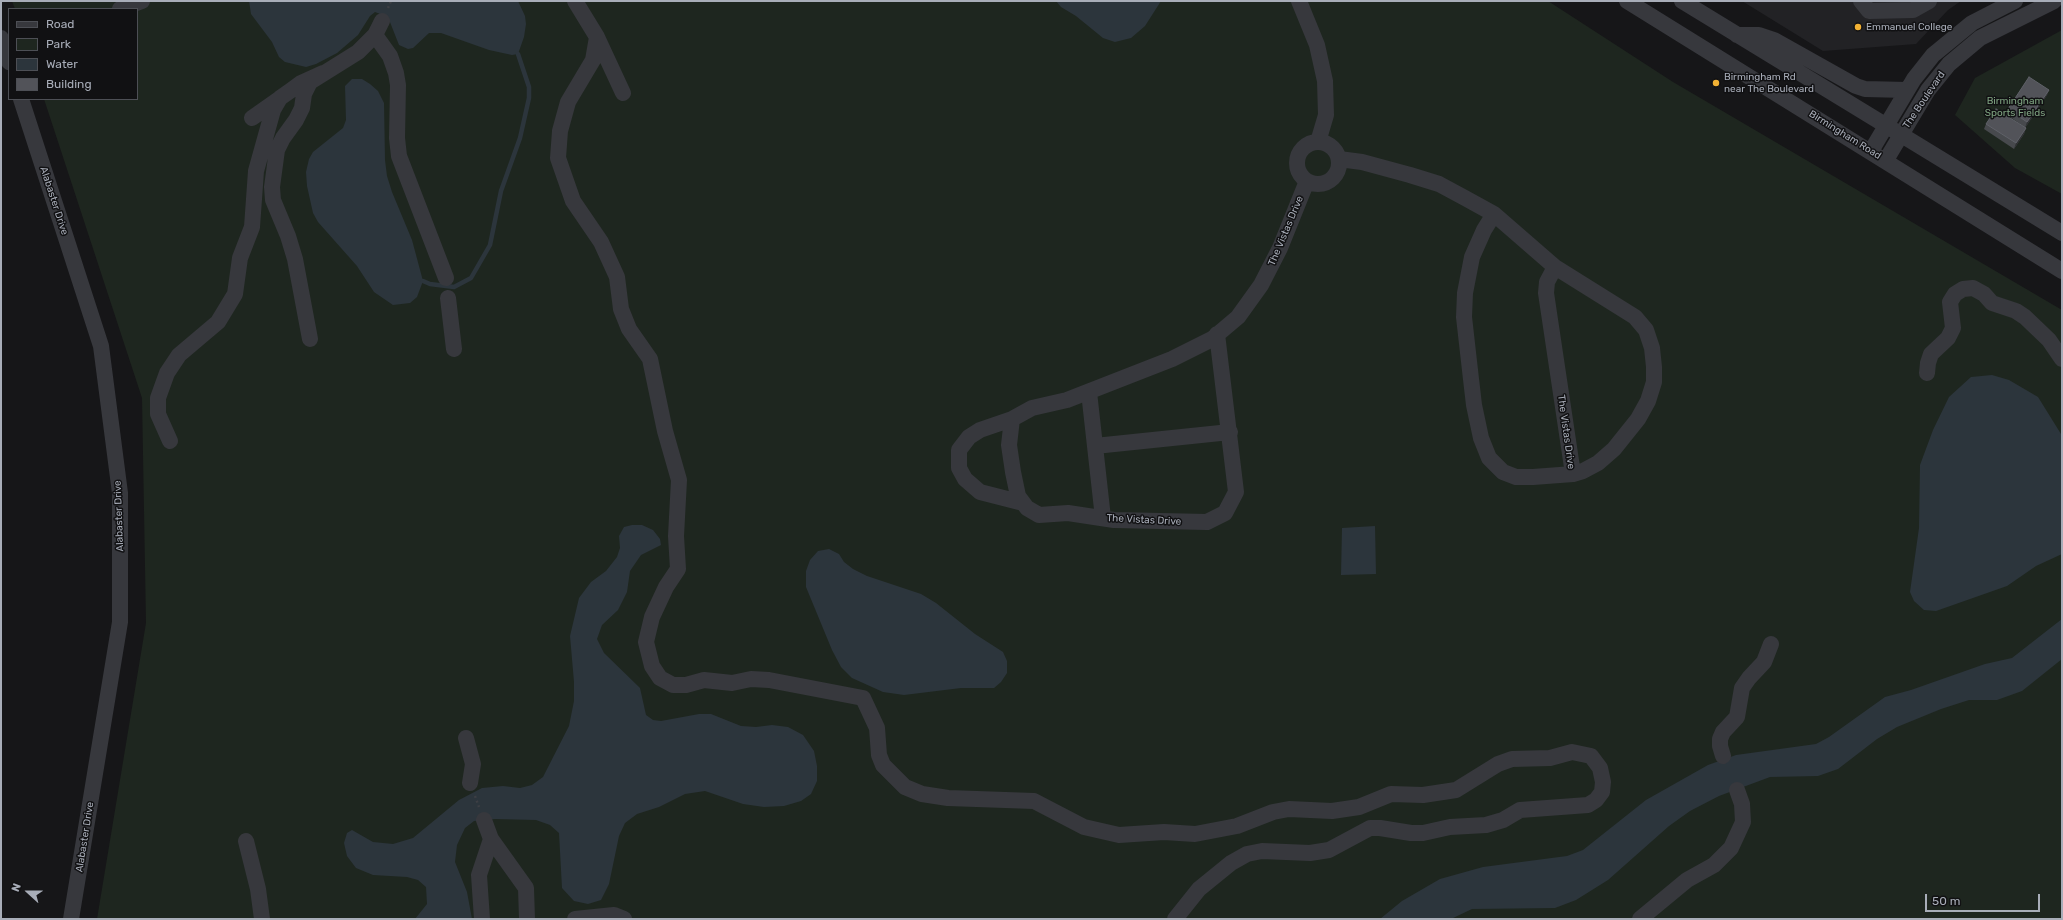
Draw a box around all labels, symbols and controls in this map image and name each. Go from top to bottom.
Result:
legend [8,8,138,100]
text: Road [46,17,74,31]
place label: Emmanuel College [1866,21,1952,33]
marker: Emmanuel College [1853,22,1863,32]
text: Park [46,37,71,51]
text: Water [46,57,78,71]
street label: The Boulevard [1900,69,1948,131]
place label: Birmingham Rd near The Boulevard [1724,71,1814,94]
text: Building [46,77,92,91]
marker: Birmingham Rd near The Boulevard [1711,78,1721,88]
park label: Birmingham Sports Fields [1985,95,2045,118]
street label: Birmingham Road [1807,108,1883,162]
street label: Alabaster Drive [37,165,71,237]
street label: The Vistas Drive [1266,194,1306,268]
street label: The Vistas Drive [1555,394,1577,470]
street label: Alabaster Drive [112,480,126,552]
street label: The Vistas Drive [1106,512,1182,528]
street label: Alabaster Drive [74,801,96,873]
north arrow [8,872,48,912]
text: N [9,882,24,894]
scale bar [1927,886,2042,912]
text: 50 m [1932,894,1960,908]

